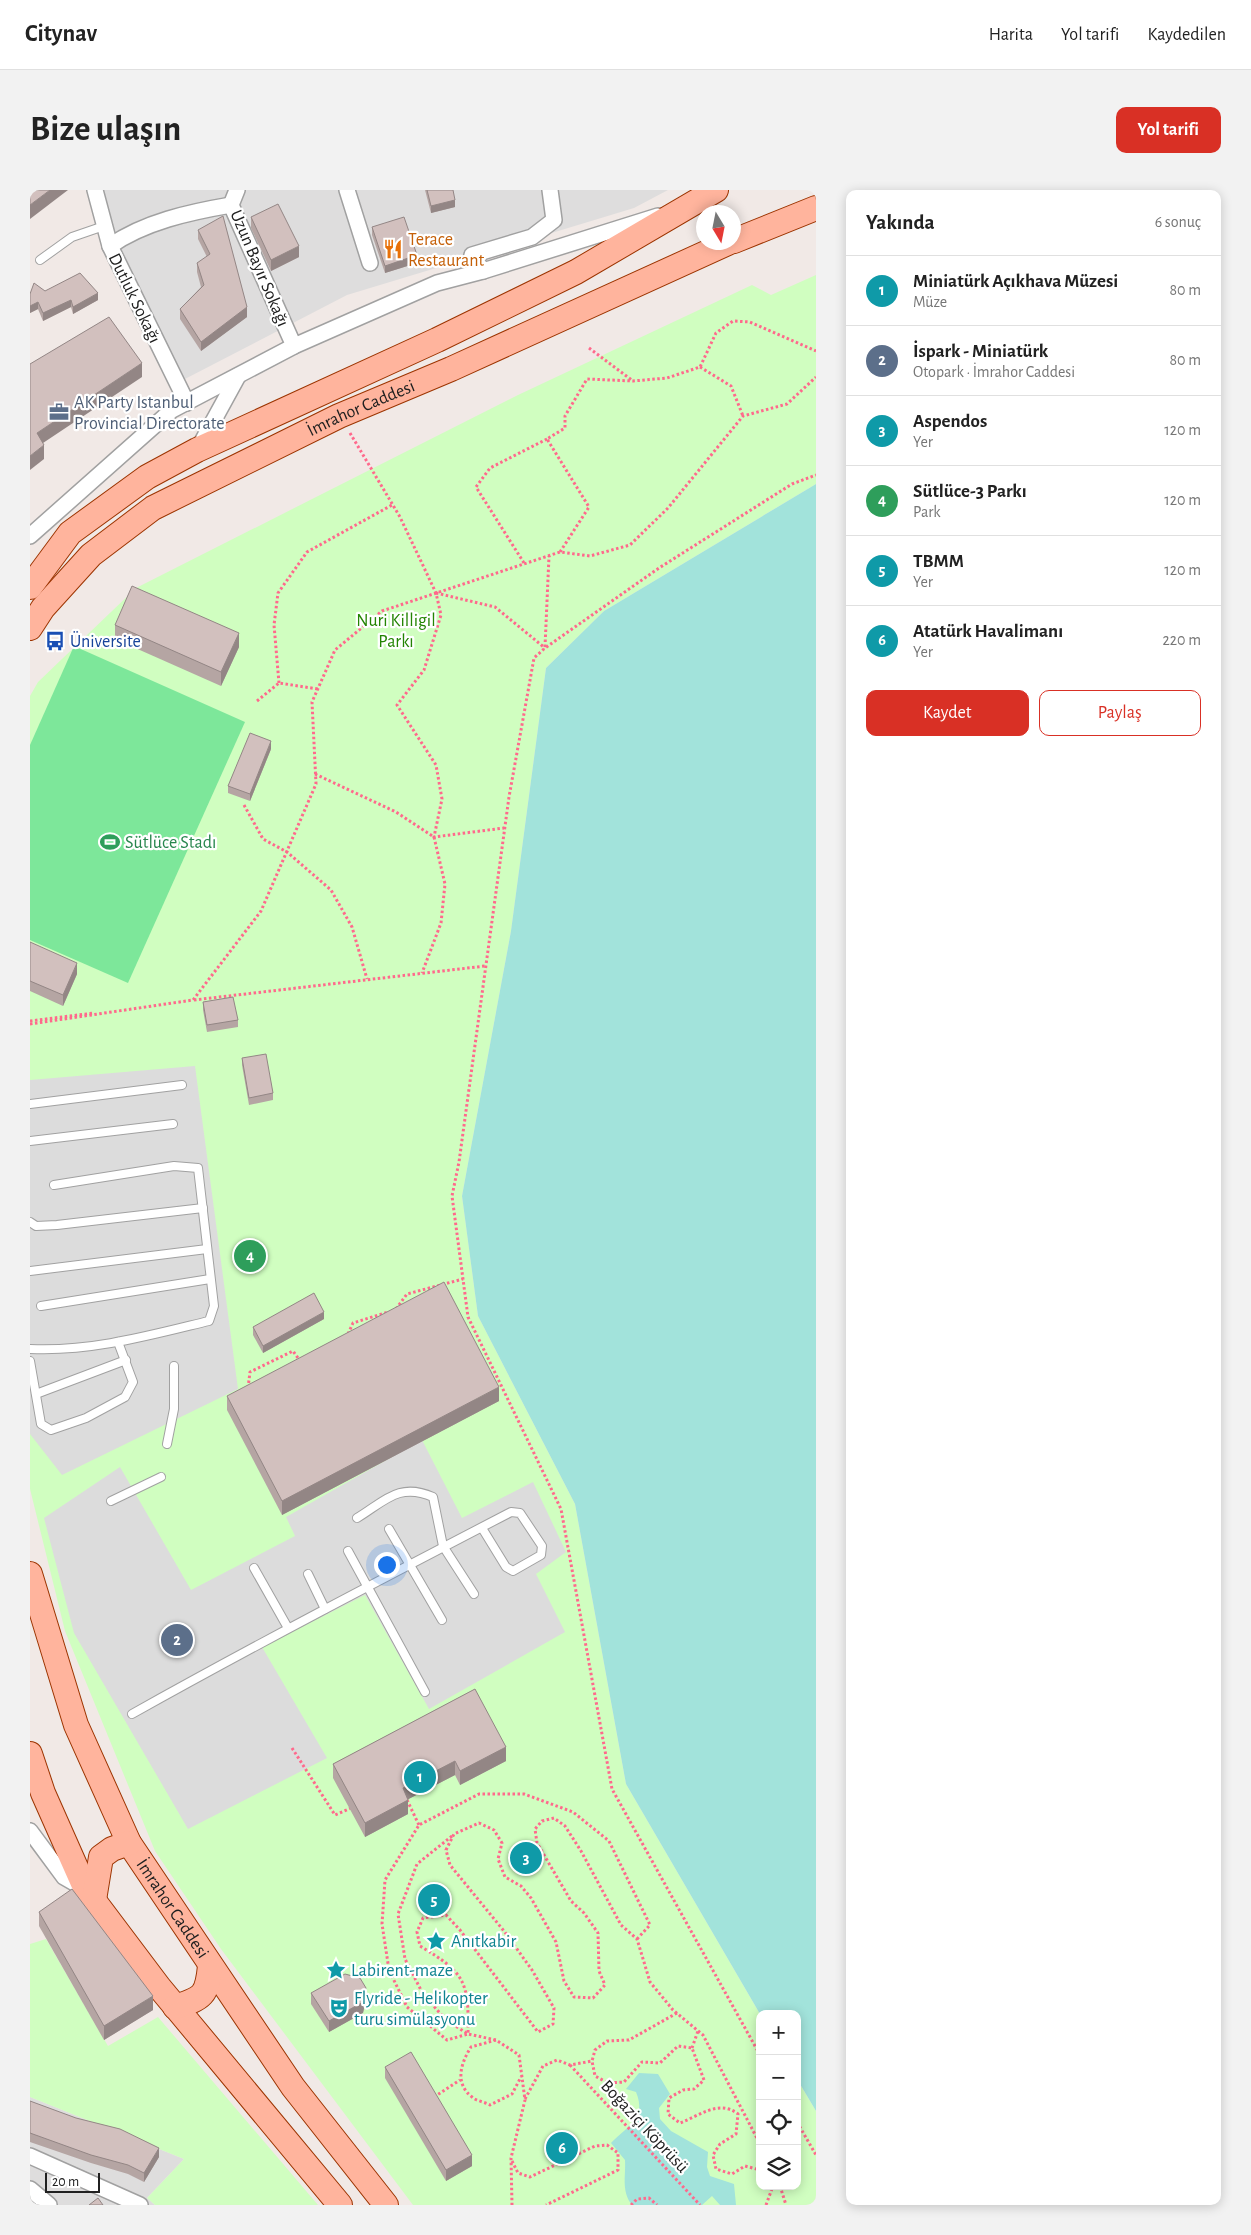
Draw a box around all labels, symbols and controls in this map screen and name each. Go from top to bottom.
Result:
text: Citynav [25,22,97,46]
text: Harita [989,26,1033,44]
text: Yol tarifi [1061,26,1119,44]
text: Kaydedilen [1147,26,1226,44]
button: Yol tarifi [1116,107,1221,153]
text: Bize ulaşın [30,112,181,147]
north arrow [696,205,741,250]
street label: Uzun Bayır Sokağı [226,207,292,329]
text: Yakında [866,212,935,233]
text: 6 sonuç [1155,214,1201,230]
place label: Terace Restaurant [408,231,484,270]
restaurant icon: Terace Restaurant [382,238,404,260]
street label: Dutluk Sokağı [105,251,164,346]
text: Miniatürk Açıkhava Müzesi [913,272,1118,291]
text: 1 [879,282,885,298]
text: 80 m [1170,282,1201,298]
text: Müze [913,294,947,310]
text: İspark - Miniatürk [913,342,1048,361]
text: 2 [878,352,886,368]
text: 80 m [1170,352,1201,368]
text: Otopark · İmrahor Caddesi [913,364,1075,380]
street label: İmrahor Caddesi [304,377,418,440]
place label: AK Party Istanbul Provincial Directorate [74,394,225,433]
office icon: AK Party Istanbul Provincial Directorate [48,401,70,423]
text: Aspendos [913,412,987,431]
text: 3 [879,422,885,438]
text: 120 m [1164,422,1201,438]
text: Yer [913,434,933,450]
text: Sütlüce-3 Parkı [913,482,1027,501]
text: 4 [878,492,886,508]
text: 120 m [1164,492,1201,508]
text: Park [913,504,941,520]
text: TBMM [913,552,964,571]
text: 5 [879,562,885,578]
text: 120 m [1164,562,1201,578]
text: Yer [913,574,933,590]
park label: Nuri Killigil Parkı [356,612,436,651]
text: Atatürk Havalimanı [913,622,1063,641]
bus stop icon: Üniversite [44,630,66,652]
place label: Üniversite [70,631,141,651]
text: 6 [878,632,886,648]
text: 220 m [1163,632,1201,648]
text: Yer [913,644,933,660]
button: Kaydet [866,690,1029,736]
button: Paylaş [1039,690,1201,736]
sports icon: Sütlüce Stadı [99,831,121,853]
place label: Sütlüce Stadı [125,834,216,852]
pin: 4 [234,1237,266,1275]
your location [374,1552,400,1578]
pin: 2 [161,1621,193,1659]
pin: 1 [404,1758,436,1796]
pin: 3 [510,1839,542,1877]
street label: İmrahor Caddesi [132,1855,212,1962]
pin: 5 [418,1881,450,1919]
place icon: Anıtkabir [425,1930,447,1952]
place label: Anıtkabir [451,1933,516,1951]
place icon: Labirent-maze [325,1959,347,1981]
place label: Labirent-maze [351,1962,453,1980]
place label: Flyride - Helikopter turu simülasyonu [354,1990,488,2029]
theatre icon: Flyride - Helikopter turu simülasyonu [328,1997,350,2019]
map controls [756,2010,801,2190]
button: + [756,2010,801,2055]
button: − [756,2055,801,2100]
street label: Boğaziçi Köprüsü [597,2077,692,2176]
button: locate [756,2100,801,2145]
pin: 6 [546,2129,578,2167]
button: layers [756,2145,801,2190]
scale bar [45,2170,100,2193]
text: 20 m [52,2175,79,2189]

